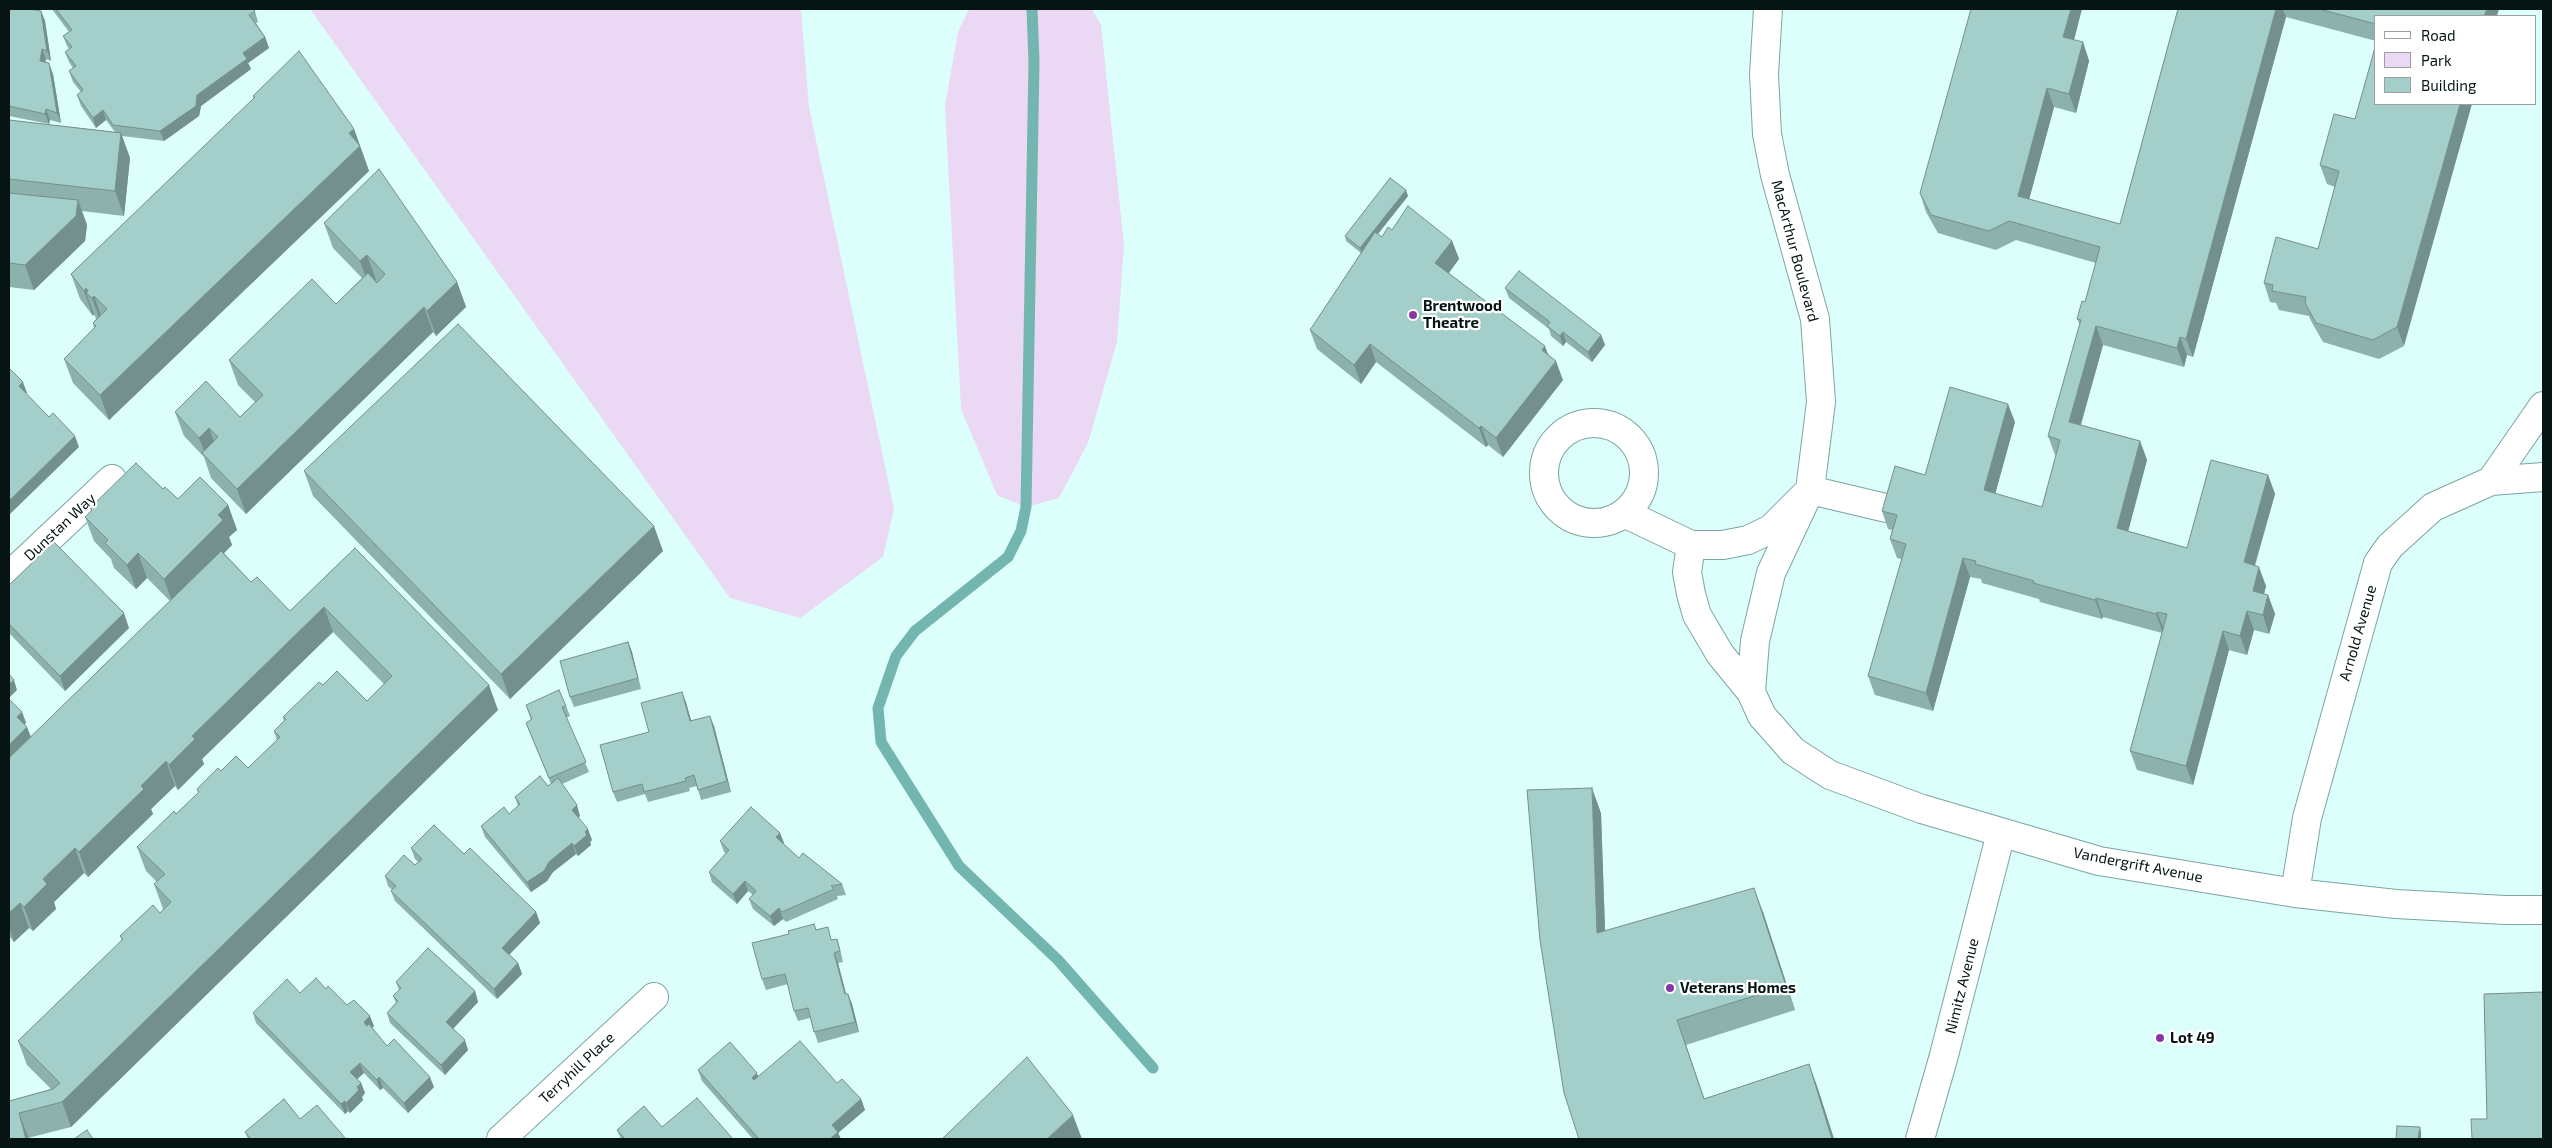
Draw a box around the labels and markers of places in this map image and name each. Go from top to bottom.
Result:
place label: Brentwood Theatre [1423,297,1502,332]
marker: Brentwood Theatre [1407,309,1419,321]
place label: Veterans Homes [1680,979,1796,997]
marker: Veterans Homes [1664,982,1676,994]
place label: Lot 49 [2170,1029,2215,1047]
marker: Lot 49 [2154,1032,2166,1044]

